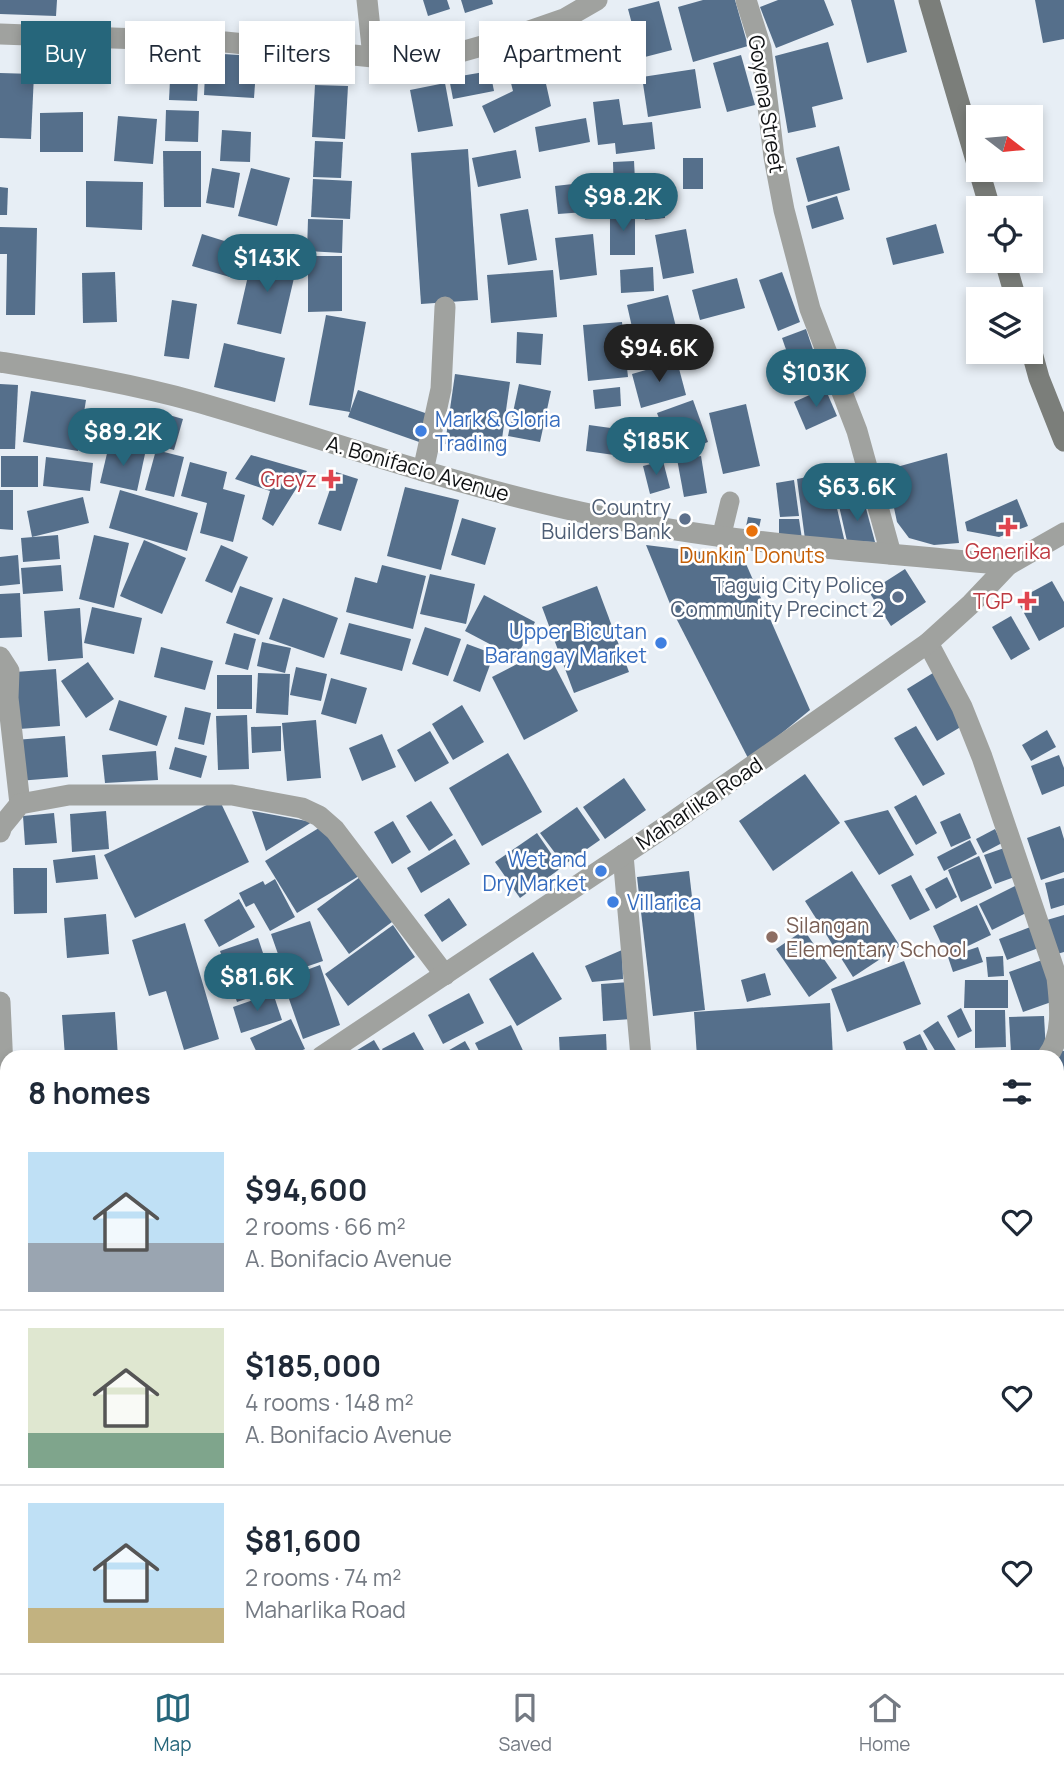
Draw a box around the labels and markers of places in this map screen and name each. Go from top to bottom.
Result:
pin: $98.2K [566,174,680,233]
pin: $143K [218,234,316,294]
pin: $94.6K [602,324,716,384]
pin: $103K [767,350,865,409]
place label: Mark & Gloria Trading [435,405,561,457]
pin: $89.2K [66,408,180,468]
pin: $185K [607,418,705,477]
marker: Mark & Gloria Trading [413,423,429,439]
pin: $63.6K [800,463,914,523]
place label: Greyz [261,465,317,493]
marker: Greyz [323,471,339,487]
place label: Country Builders Bank [541,493,672,545]
marker: Country Builders Bank [677,511,693,527]
marker: Generika [1000,519,1016,535]
marker: Dunkin' Donuts [744,523,760,539]
place label: Generika [965,537,1051,565]
place label: Dunkin' Donuts [679,541,825,569]
place label: Taguig City Police Community Precinct 2 [671,571,884,623]
place label: TGP [973,587,1013,615]
marker: Taguig City Police Community Precinct 2 [890,589,906,605]
marker: TGP [1019,593,1035,609]
place label: Upper Bicutan Barangay Market [485,617,647,669]
marker: Upper Bicutan Barangay Market [653,635,669,651]
place label: Wet and Dry Market [482,845,587,897]
marker: Wet and Dry Market [593,863,609,879]
place label: Villarica [627,888,701,916]
marker: Villarica [605,894,621,910]
place label: Silangan Elementary School [786,911,967,963]
marker: Silangan Elementary School [764,929,780,945]
pin: $81.6K [200,954,314,1013]

